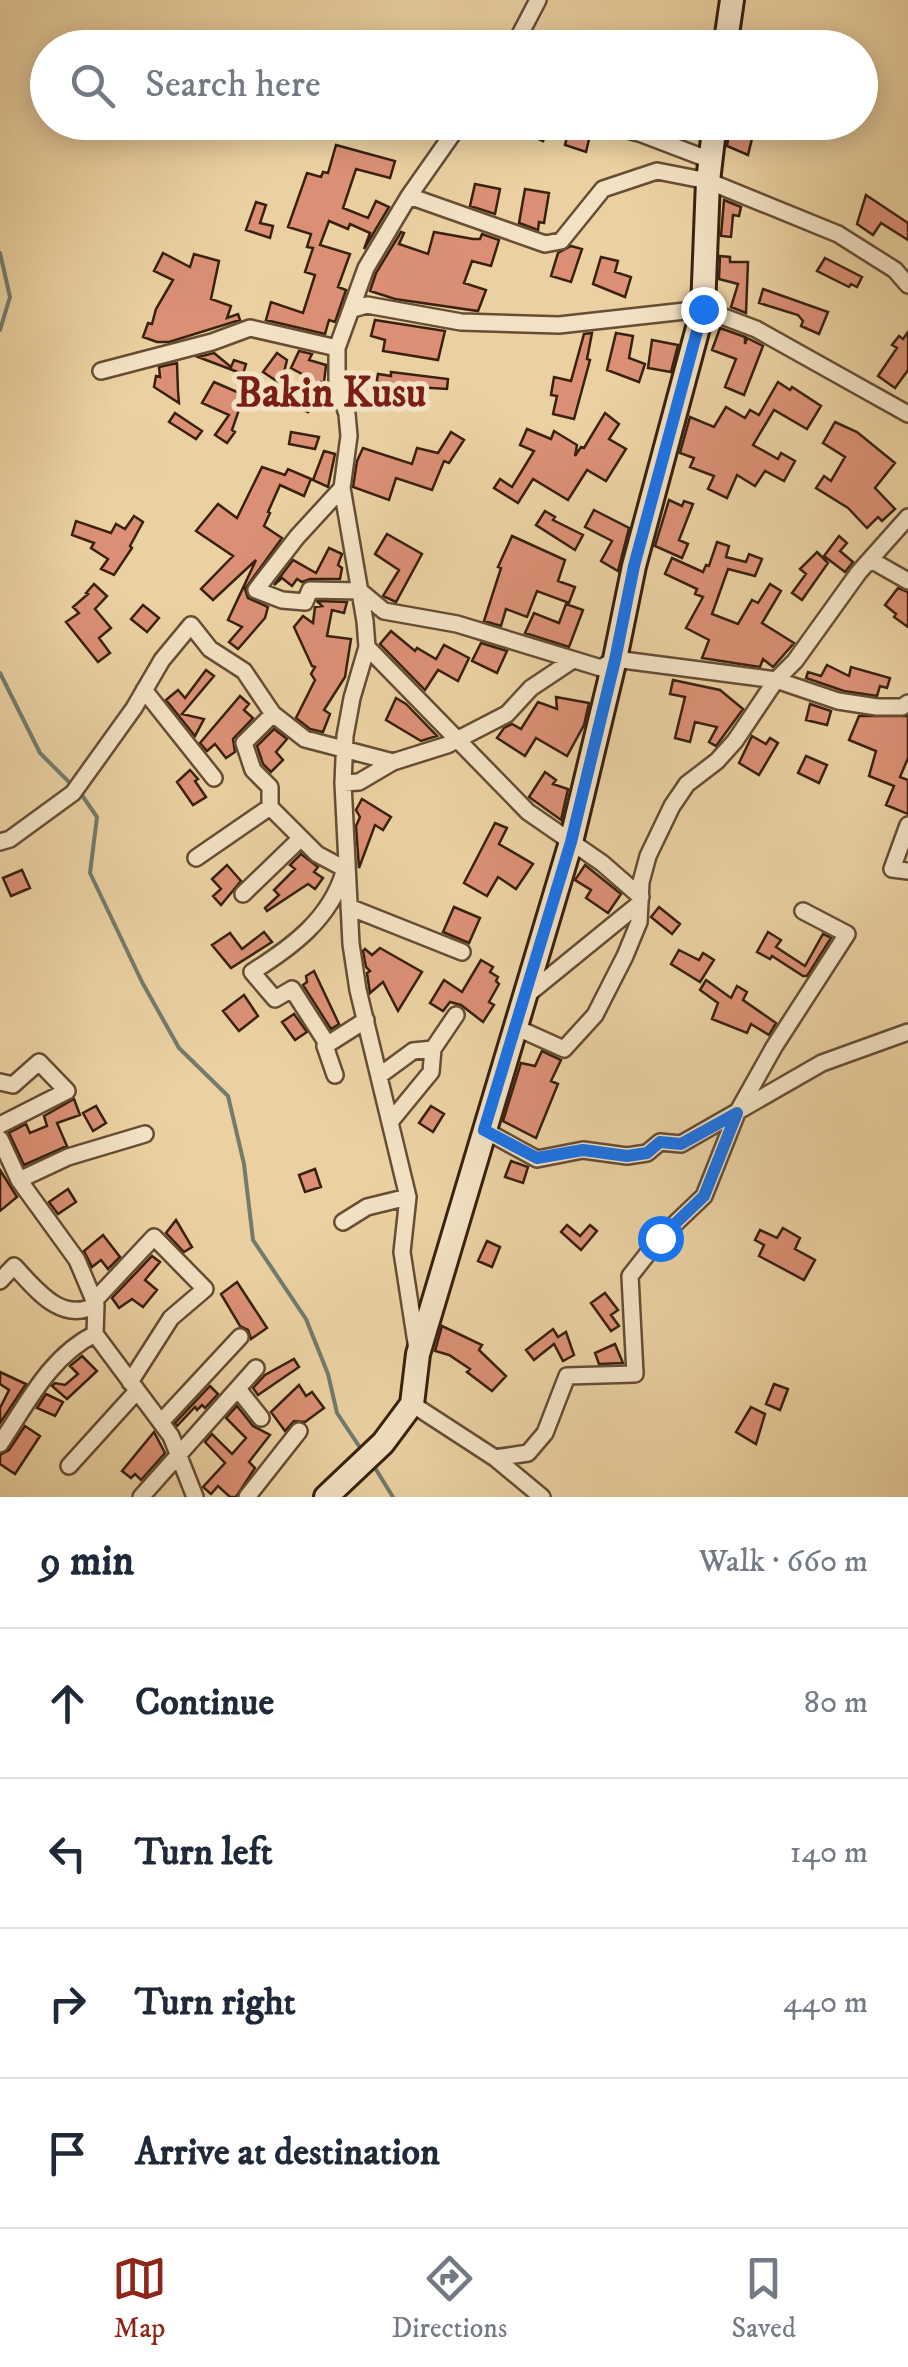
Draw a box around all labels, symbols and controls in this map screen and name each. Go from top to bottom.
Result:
search box [30,30,878,140]
icon: search [65,58,120,113]
text: Search here [145,61,321,109]
route end [681,287,727,333]
district label: Bakin Kusu [236,368,426,420]
route start [638,1216,684,1262]
text: 9 min [40,1536,134,1588]
text: Walk · 660 m [699,1542,868,1582]
icon: ahead [40,1676,95,1731]
text: Continue [135,1679,274,1727]
text: 80 m [804,1683,868,1723]
icon: left [40,1826,95,1881]
text: Turn left [135,1829,273,1877]
text: 140 m [790,1833,868,1873]
icon: right [40,1976,95,2031]
text: Turn right [135,1979,296,2027]
text: 440 m [783,1983,868,2023]
icon: arrive [40,2126,95,2181]
text: Arrive at destination [135,2129,440,2177]
tab: Map [112,2251,167,2346]
tab: Directions [391,2251,507,2346]
tab: Saved [732,2251,796,2346]

